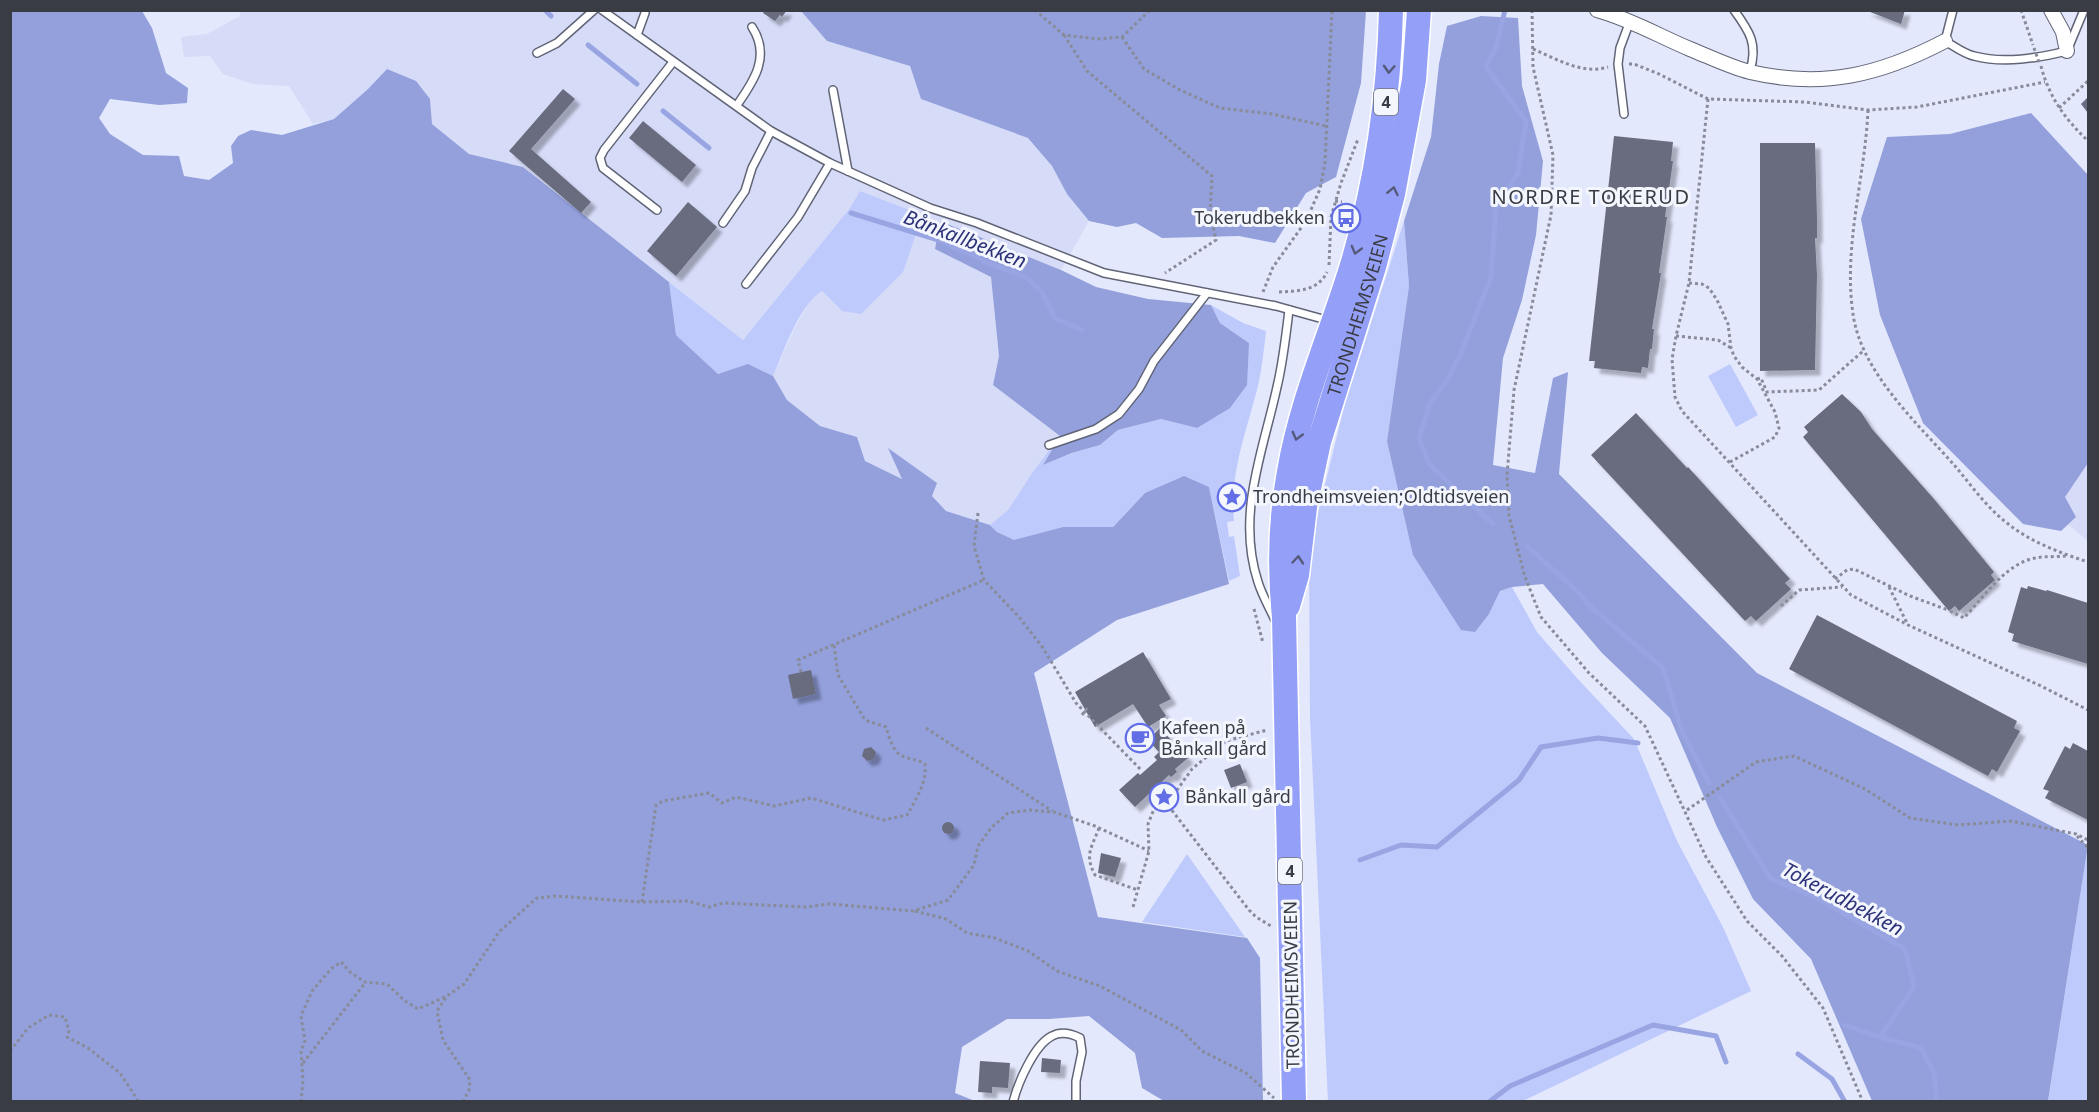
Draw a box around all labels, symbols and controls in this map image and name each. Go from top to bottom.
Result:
one-way arrow [1382,64,1395,73]
road number: 4 [1374,89,1398,115]
district label: NORDRE TOKERUD [1491,183,1691,210]
one-way arrow [1386,186,1399,196]
bus stop icon: Tokerudbekken [1330,202,1362,234]
water label: Bånkallbekken [900,203,1030,274]
place label: Tokerudbekken [1194,205,1325,229]
street label: TRONDHEIMSVEIEN [1321,231,1393,399]
one-way arrow [1351,244,1363,255]
one-way arrow [1292,430,1304,441]
place icon: Trondheimsveien;Oldtidsveien [1216,481,1248,513]
place label: Trondheimsveien;Oldtidsveien [1253,484,1510,508]
one-way arrow [1291,556,1304,565]
place label: Kafeen på Bånkall gård [1161,715,1267,760]
cafe icon: Kafeen på Bånkall gård [1124,722,1156,754]
place icon: Bånkall gård [1148,781,1180,813]
place label: Bånkall gård [1185,784,1291,808]
water label: Tokerudbekken [1778,855,1908,942]
road number: 4 [1278,858,1302,884]
street label: TRONDHEIMSVEIEN [1278,901,1304,1069]

